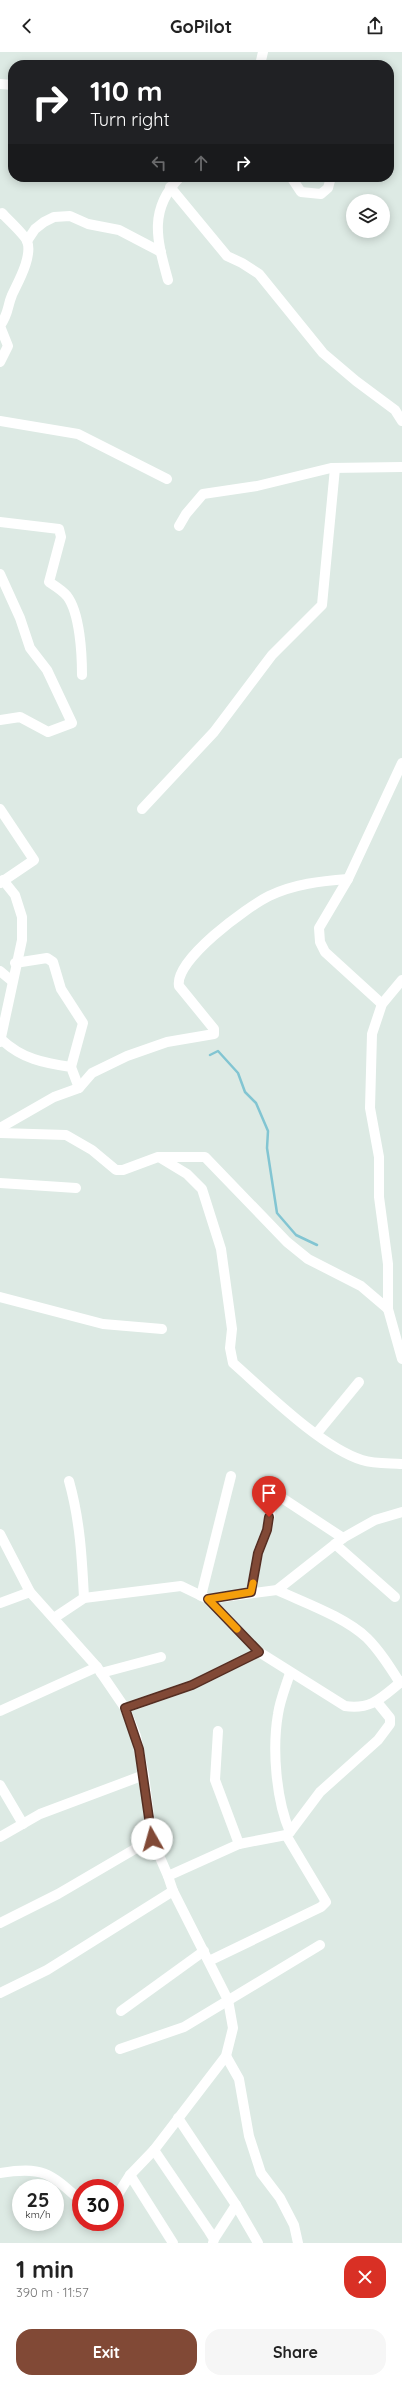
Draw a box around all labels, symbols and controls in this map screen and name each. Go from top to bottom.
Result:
icon: back [16,15,38,37]
text: GoPilot [170,15,232,38]
icon: share [364,15,386,37]
text: 110 m [90,73,163,108]
icon: right [24,76,76,128]
text: Turn right [90,108,170,131]
icon: left [148,152,170,174]
icon: ahead [190,152,212,174]
icon: right [232,152,254,174]
map controls [346,194,390,238]
button: layers [346,194,390,238]
pin [252,1476,286,1517]
icon: arrive [258,1482,280,1504]
position arrow [131,1818,173,1860]
speed limit sign: 30 [72,2179,124,2231]
text: 25 [27,2187,49,2212]
text: km/h [25,2208,51,2221]
text: 1 min [16,2254,74,2284]
button: close [344,2256,386,2298]
text: 390 m · 11:57 [16,2284,89,2300]
button: Exit [16,2329,197,2375]
button: Share [205,2329,386,2375]

